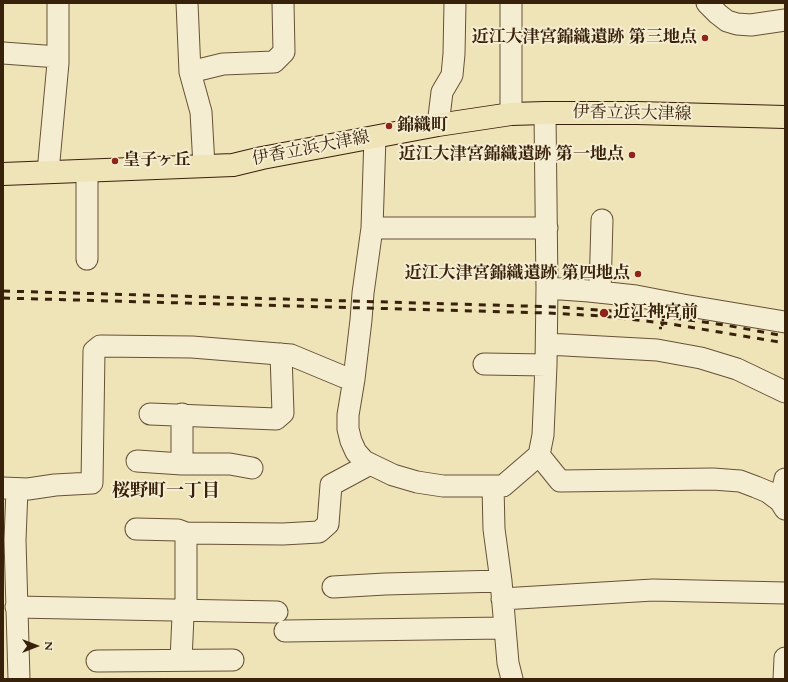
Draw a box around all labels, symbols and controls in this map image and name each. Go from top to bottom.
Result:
place label: 近江大津宮錦織遺跡 第三地点 [471,28,697,48]
marker: 近江大津宮錦織遺跡 第三地点 [700,33,710,43]
street label: 伊香立浜大津線 [572,103,692,125]
place label: 錦織町 [397,116,448,136]
marker: 錦織町 [384,121,394,131]
street label: 伊香立浜大津線 [251,128,371,170]
place label: 近江大津宮錦織遺跡 第一地点 [398,145,624,165]
marker: 近江大津宮錦織遺跡 第一地点 [627,150,637,160]
place label: 皇子ヶ丘 [123,151,191,171]
marker: 皇子ヶ丘 [110,156,120,166]
place label: 近江大津宮錦織遺跡 第四地点 [404,264,630,284]
marker: 近江大津宮錦織遺跡 第四地点 [633,269,643,279]
place label: 近江神宮前 [613,303,698,323]
marker: 近江神宮前 [598,307,610,319]
district label: 桜野町一丁目 [112,481,220,503]
north arrow [16,626,56,666]
text: N [41,641,56,651]

